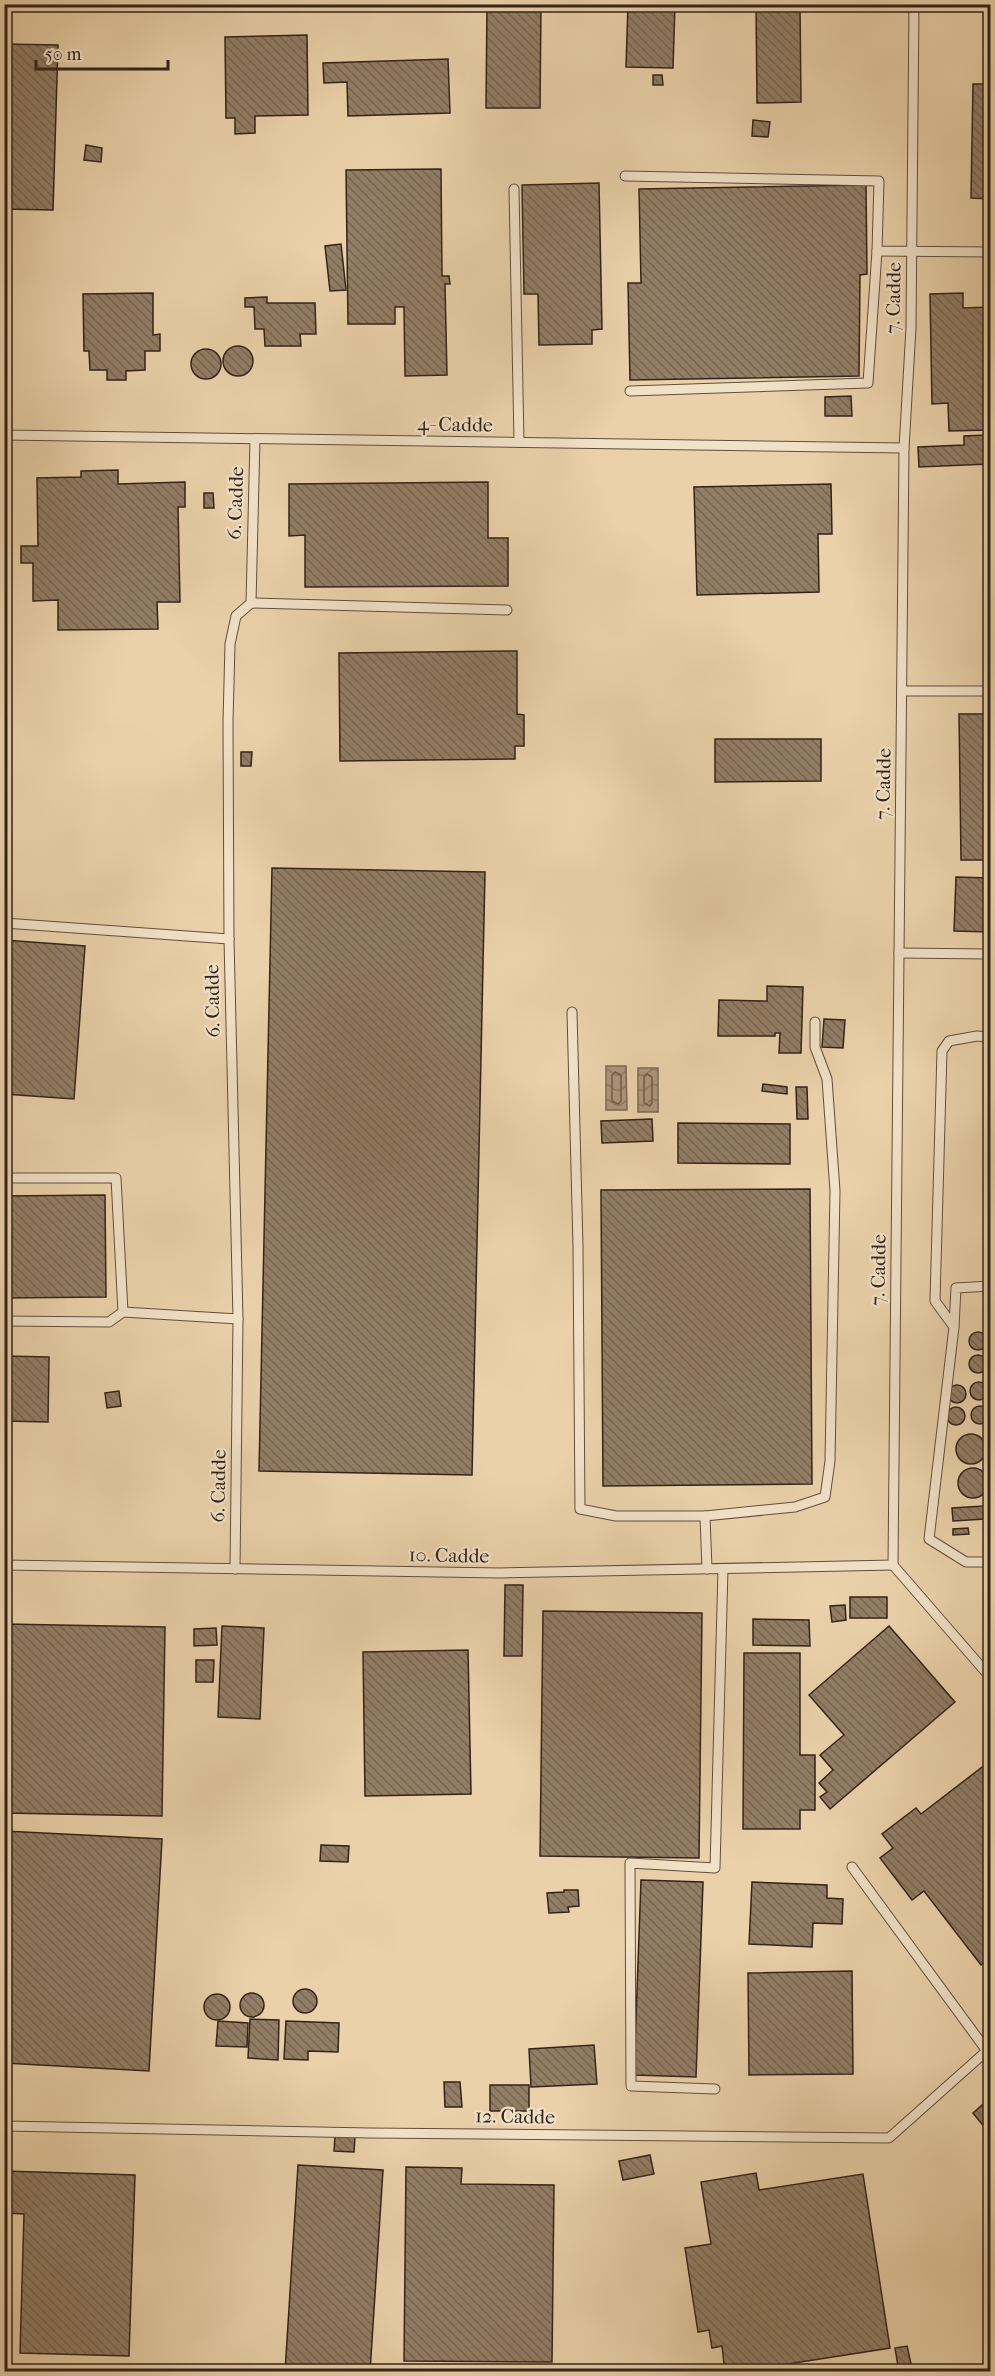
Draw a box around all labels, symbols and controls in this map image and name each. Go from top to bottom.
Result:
scale bar [36,33,168,71]
text: 50 m [45,44,82,65]
street label: 7. Cadde [881,262,906,334]
street label: 4- Cadde [417,412,493,437]
street label: 6. Cadde [223,466,248,540]
street label: 7. Cadde [871,748,896,820]
street label: 6. Cadde [200,964,225,1038]
street label: 7. Cadde [866,1234,891,1306]
street label: 6. Cadde [206,1449,231,1523]
street label: 10. Cadde [409,1543,490,1568]
street label: 12. Cadde [475,2104,555,2129]

